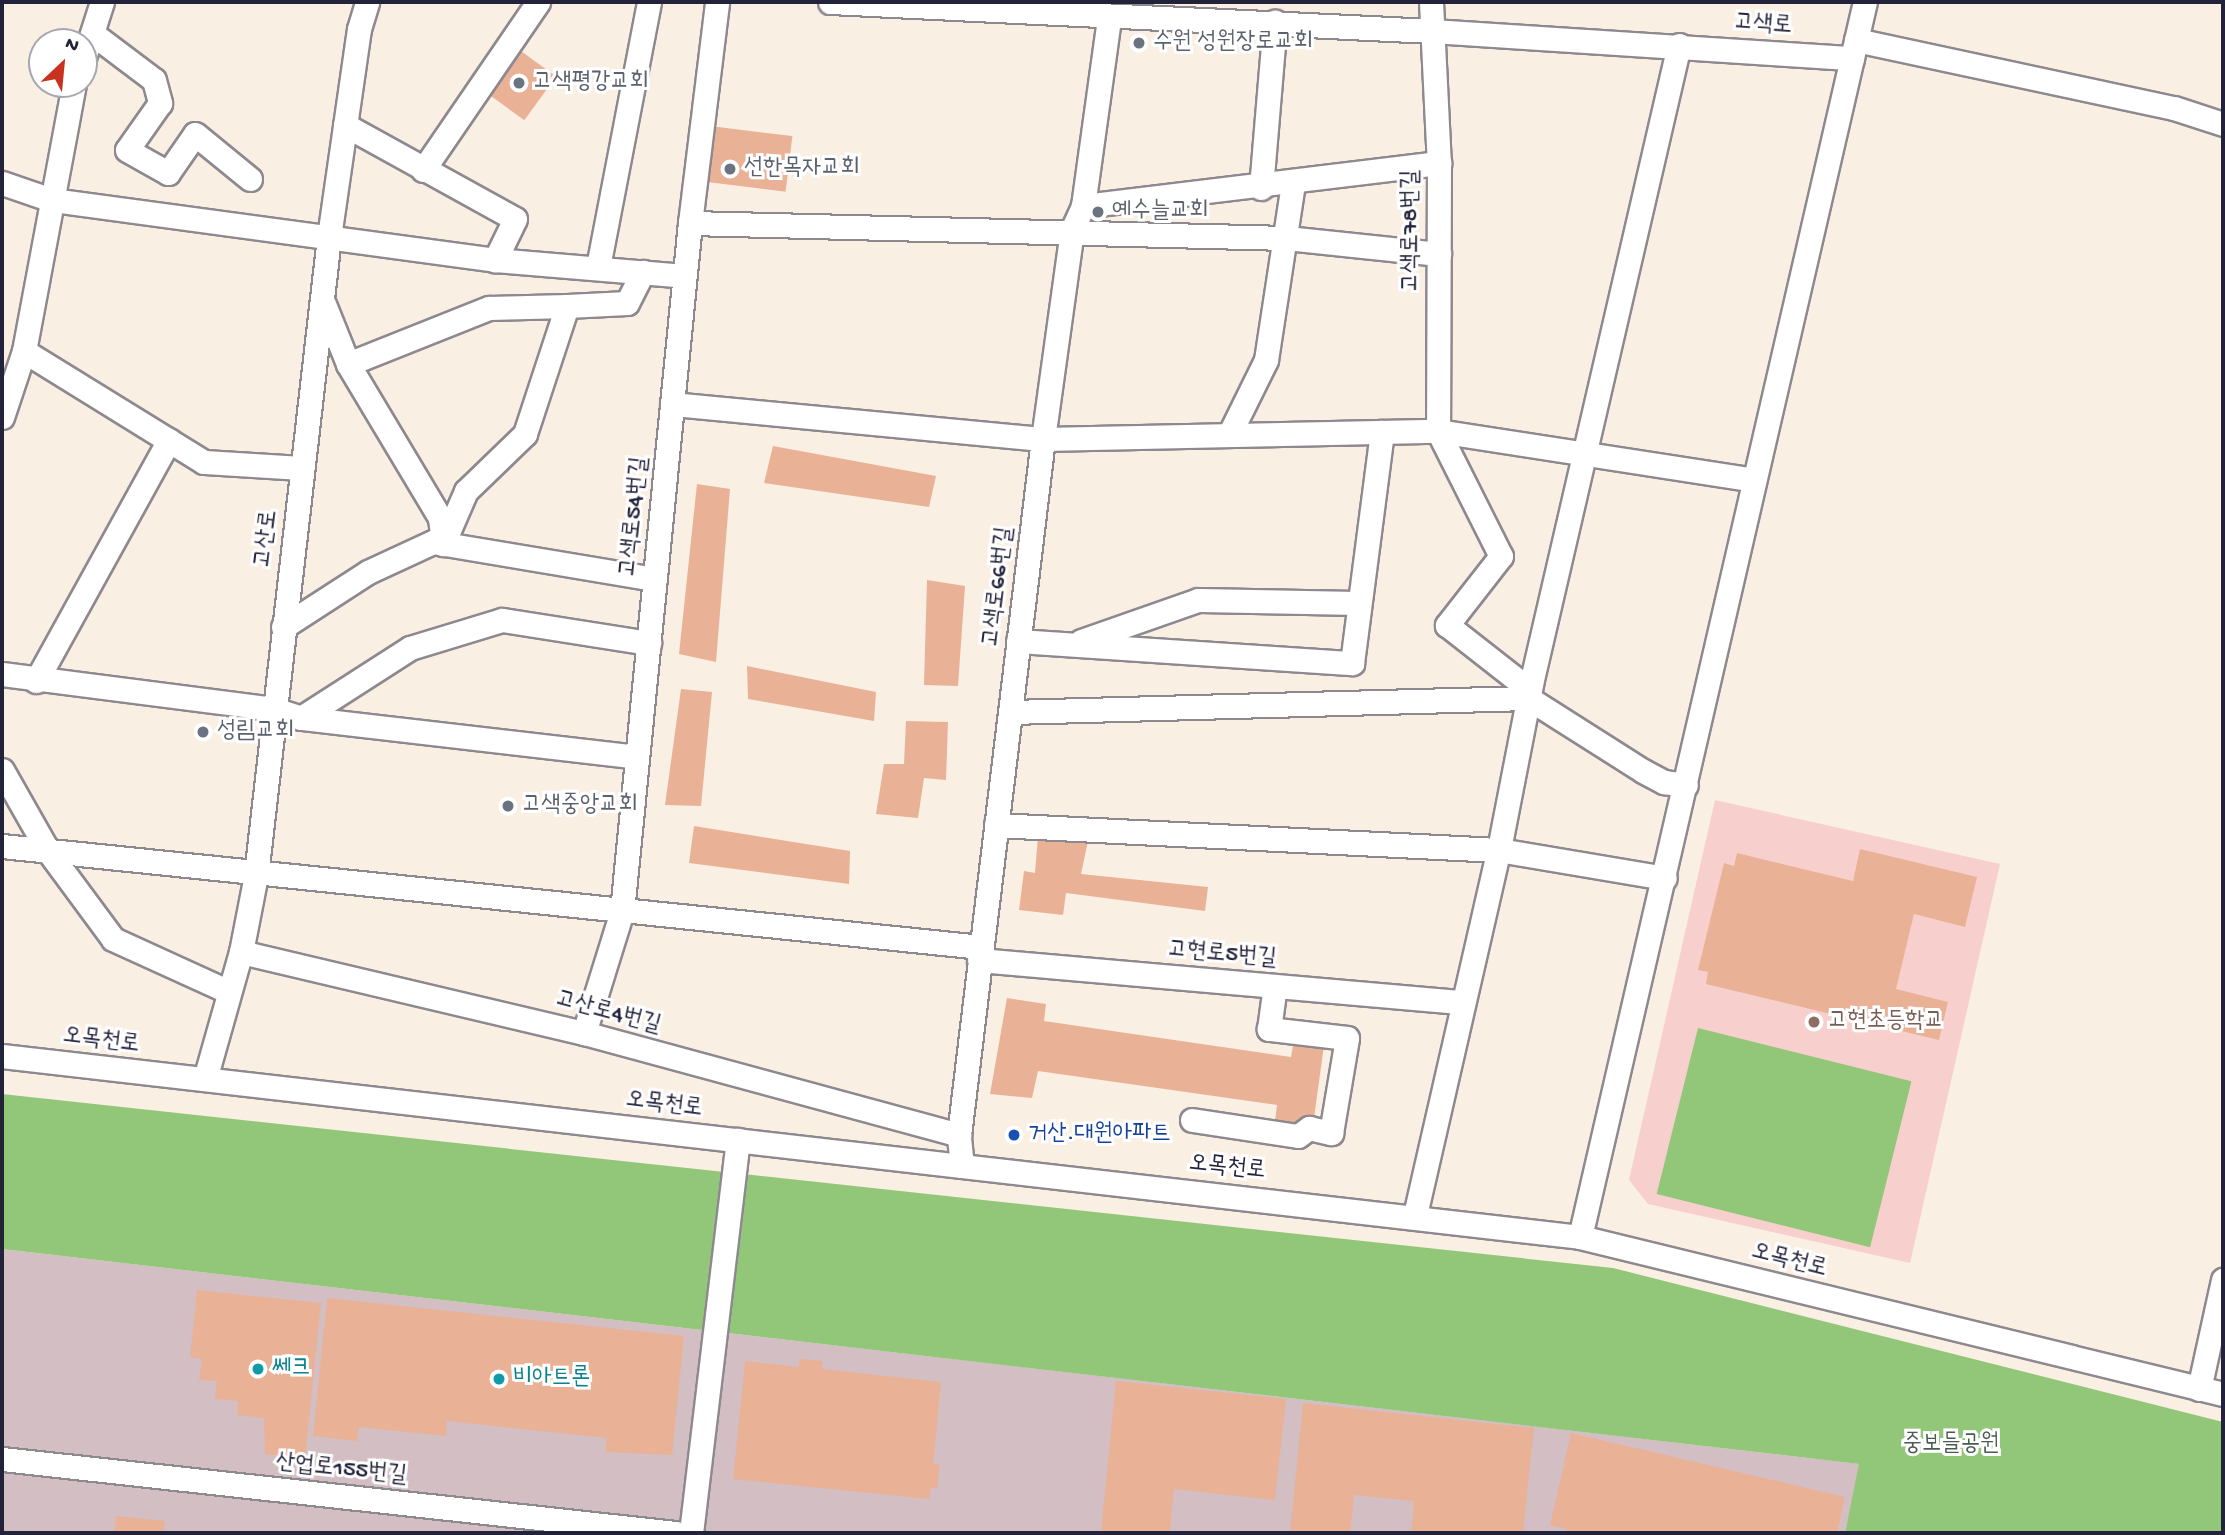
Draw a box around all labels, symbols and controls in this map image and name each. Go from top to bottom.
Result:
street label: 고색로 [1733,9,1793,41]
north arrow [28,28,98,98]
place label: 수원 성원장로교회 [1153,29,1313,57]
text: N [61,32,82,59]
marker: 수원 성원장로교회 [1131,35,1147,51]
place label: 고색평강교회 [533,69,649,97]
marker: 고색평강교회 [511,75,527,91]
place label: 선한목자교회 [744,155,860,183]
marker: 선한목자교회 [722,161,738,177]
street label: 고색로78번길 [1398,170,1426,292]
place label: 예수늘교회 [1112,198,1209,226]
marker: 예수늘교회 [1090,204,1106,220]
street label: 고색로54번길 [614,456,656,578]
street label: 고산로 [249,508,285,570]
street label: 고색로66번길 [977,525,1021,649]
place label: 성림교회 [217,718,294,746]
marker: 성림교회 [195,724,211,740]
place label: 고색중앙교회 [522,792,638,820]
marker: 고색중앙교회 [500,798,516,814]
street label: 고현로5번길 [1166,936,1278,974]
street label: 고산로4번길 [552,985,664,1041]
place label: 고현초등학교 [1828,1008,1944,1036]
marker: 고현초등학교 [1806,1014,1822,1030]
street label: 오목천로 [61,1022,141,1060]
street label: 오목천로 [624,1086,704,1124]
place label: 거산.대원아파트 [1028,1121,1171,1149]
marker: 거산.대원아파트 [1006,1127,1022,1143]
street label: 오목천로 [1187,1150,1267,1186]
street label: 오목천로 [1748,1238,1830,1284]
place label: 쎄크 [272,1355,311,1383]
marker: 쎄크 [250,1361,266,1377]
place label: 비아트론 [513,1365,590,1393]
marker: 비아트론 [491,1371,507,1387]
park label: 중보들공원 [1903,1431,1999,1459]
street label: 산업로155번길 [274,1449,408,1491]

